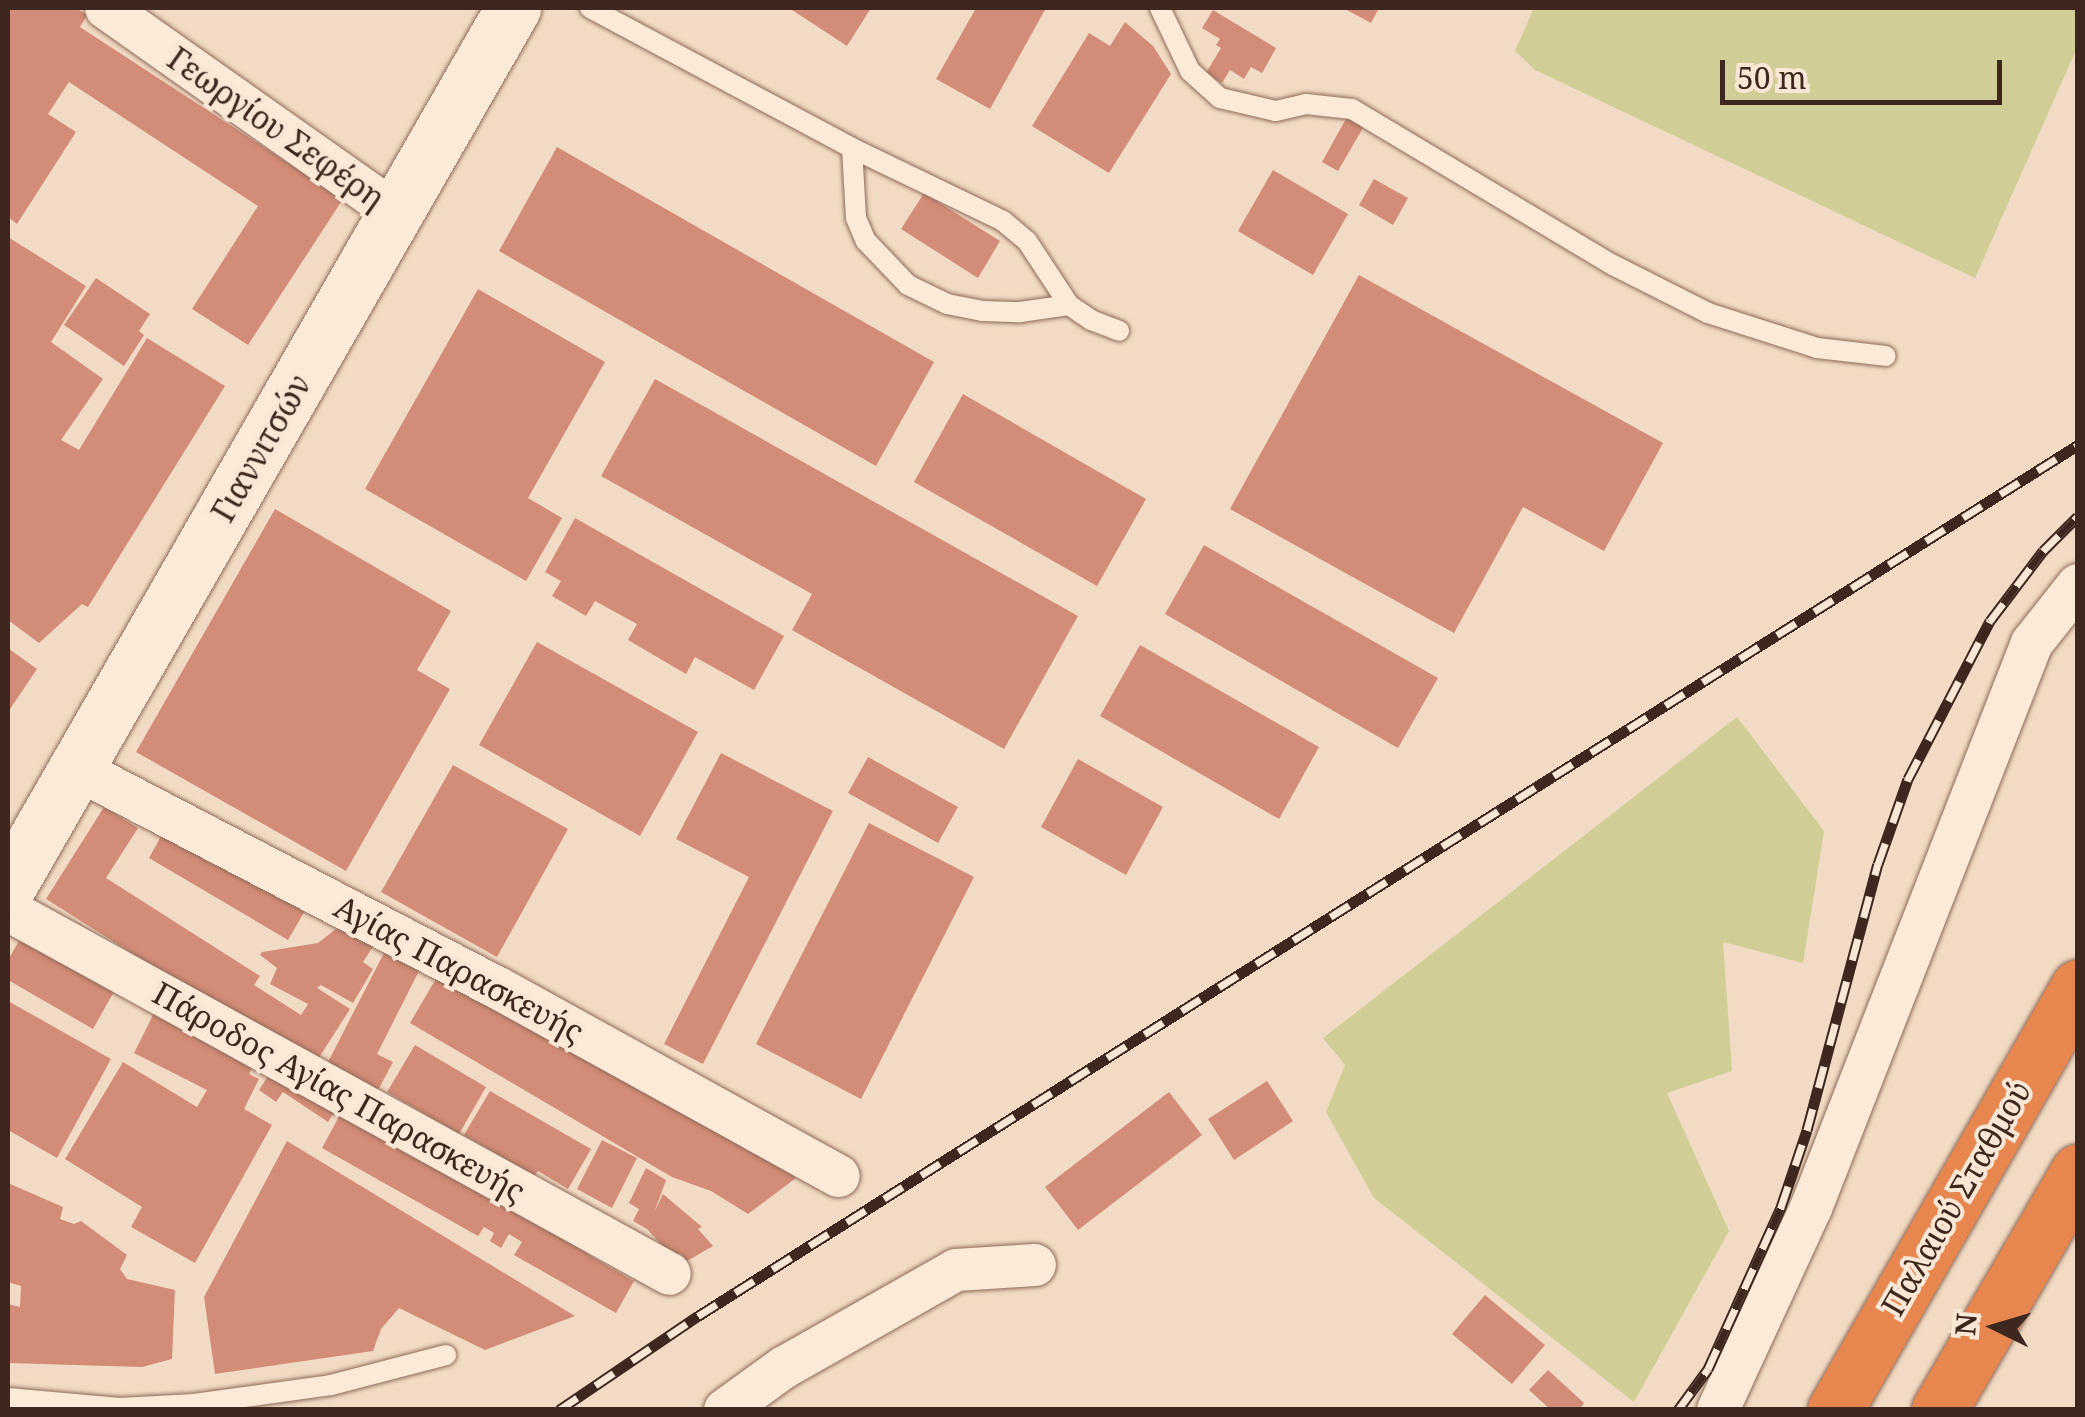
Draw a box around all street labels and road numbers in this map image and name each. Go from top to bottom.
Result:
street label: Γεωργίου Σεφέρη [160,39,392,217]
street label: Γιαννιτσών [203,367,319,529]
street label: Αγίας Παρασκευής [328,887,590,1051]
street label: Πάροδος Αγίας Παρασκευής [146,974,532,1210]
street label: Παλαιού Σταθμού [1873,1074,2039,1322]

